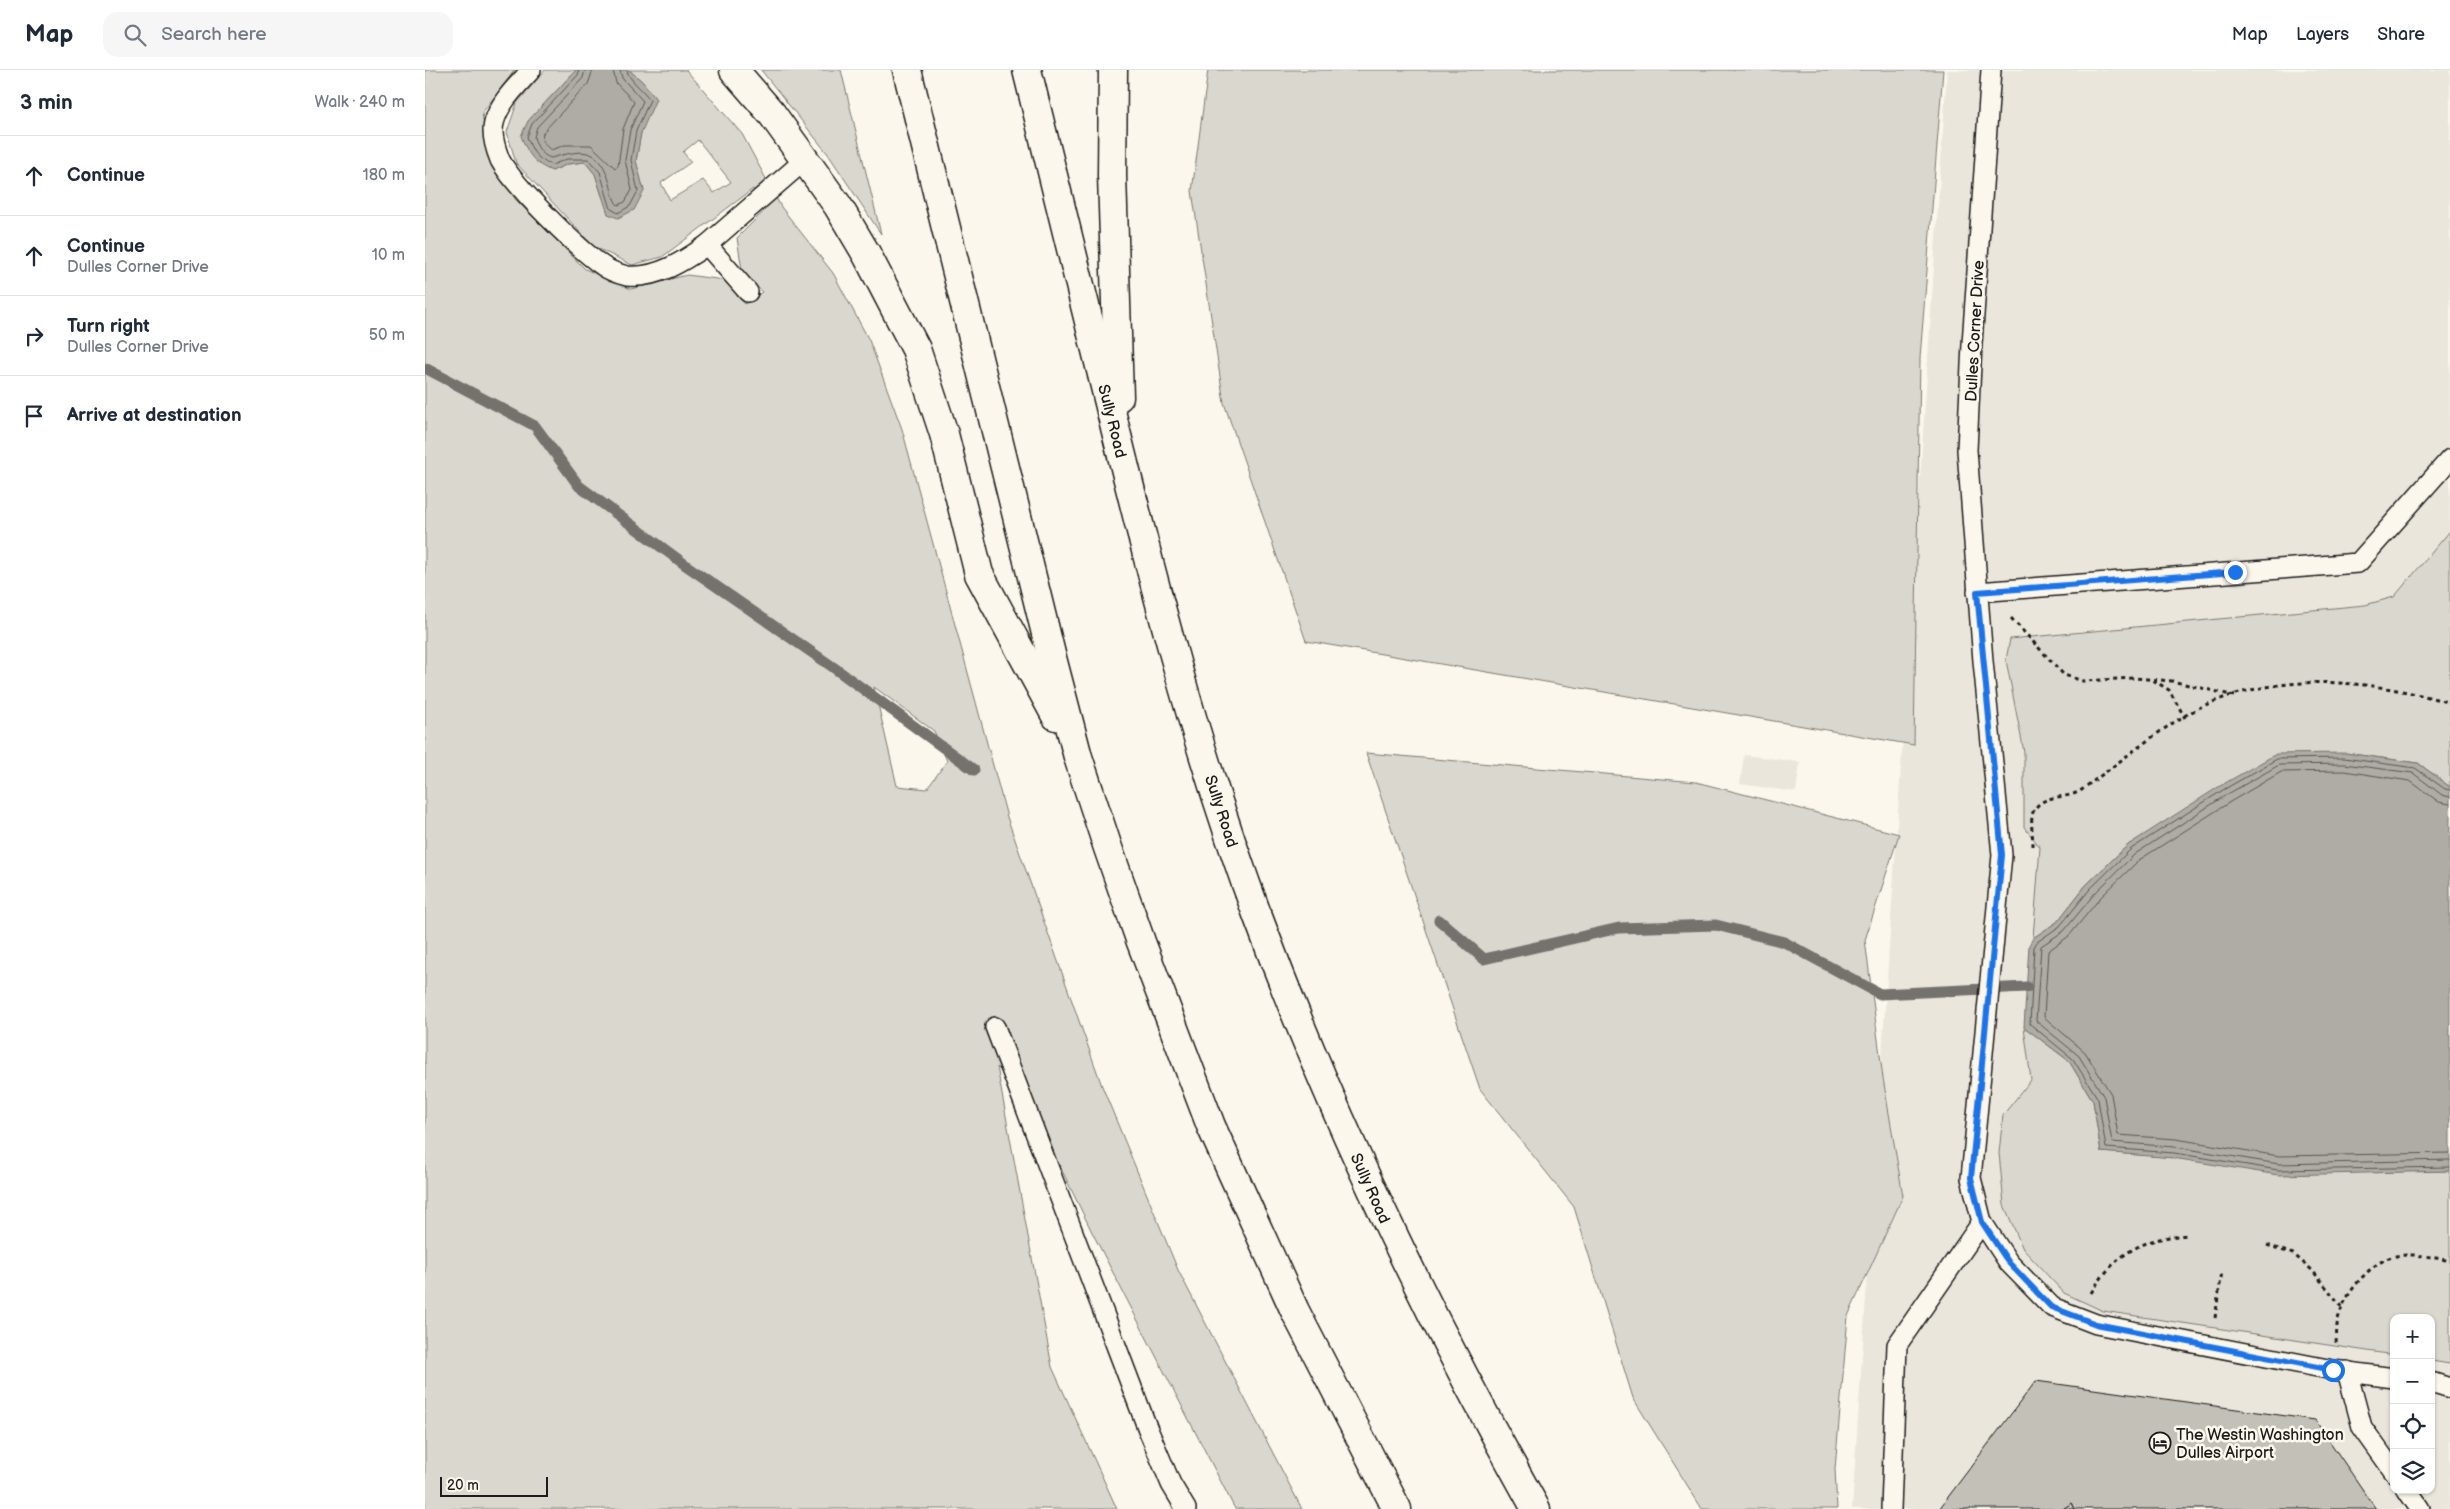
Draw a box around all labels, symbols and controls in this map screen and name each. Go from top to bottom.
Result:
search box [103,12,453,57]
text: Map [25,20,73,49]
icon: search [121,21,149,49]
text: Search here [161,23,267,46]
text: Map [2232,24,2268,45]
text: Layers [2296,24,2349,45]
text: Share [2377,24,2425,45]
text: 3 min [20,90,73,115]
text: Walk · 240 m [315,93,405,112]
icon: ahead [20,162,48,190]
text: Continue [67,164,145,187]
text: 180 m [363,166,405,185]
text: Continue [67,235,145,258]
icon: ahead [20,242,48,270]
text: 10 m [372,246,405,265]
text: Dulles Corner Drive [67,258,209,277]
street label: Dulles Corner Drive [1962,259,1989,402]
text: Turn right [67,315,150,338]
icon: right [20,322,48,350]
text: 50 m [369,326,405,345]
text: Dulles Corner Drive [67,338,209,357]
street label: Sully Road [1093,383,1130,460]
icon: arrive [20,402,48,430]
text: Arrive at destination [67,404,242,427]
route end [2224,561,2247,584]
street label: Sully Road [1200,773,1241,850]
street label: Sully Road [1346,1151,1394,1227]
map controls [2390,1314,2435,1494]
button: + [2390,1314,2435,1359]
route start [2322,1359,2345,1382]
button: − [2390,1359,2435,1404]
button: locate [2390,1404,2435,1449]
place label: The Westin Washington Dulles Airport [2176,1426,2344,1463]
hotel icon: The Westin Washington Dulles Airport [2148,1431,2172,1455]
button: layers [2390,1449,2435,1494]
scale bar [440,1474,547,1497]
text: 20 m [447,1477,479,1494]

